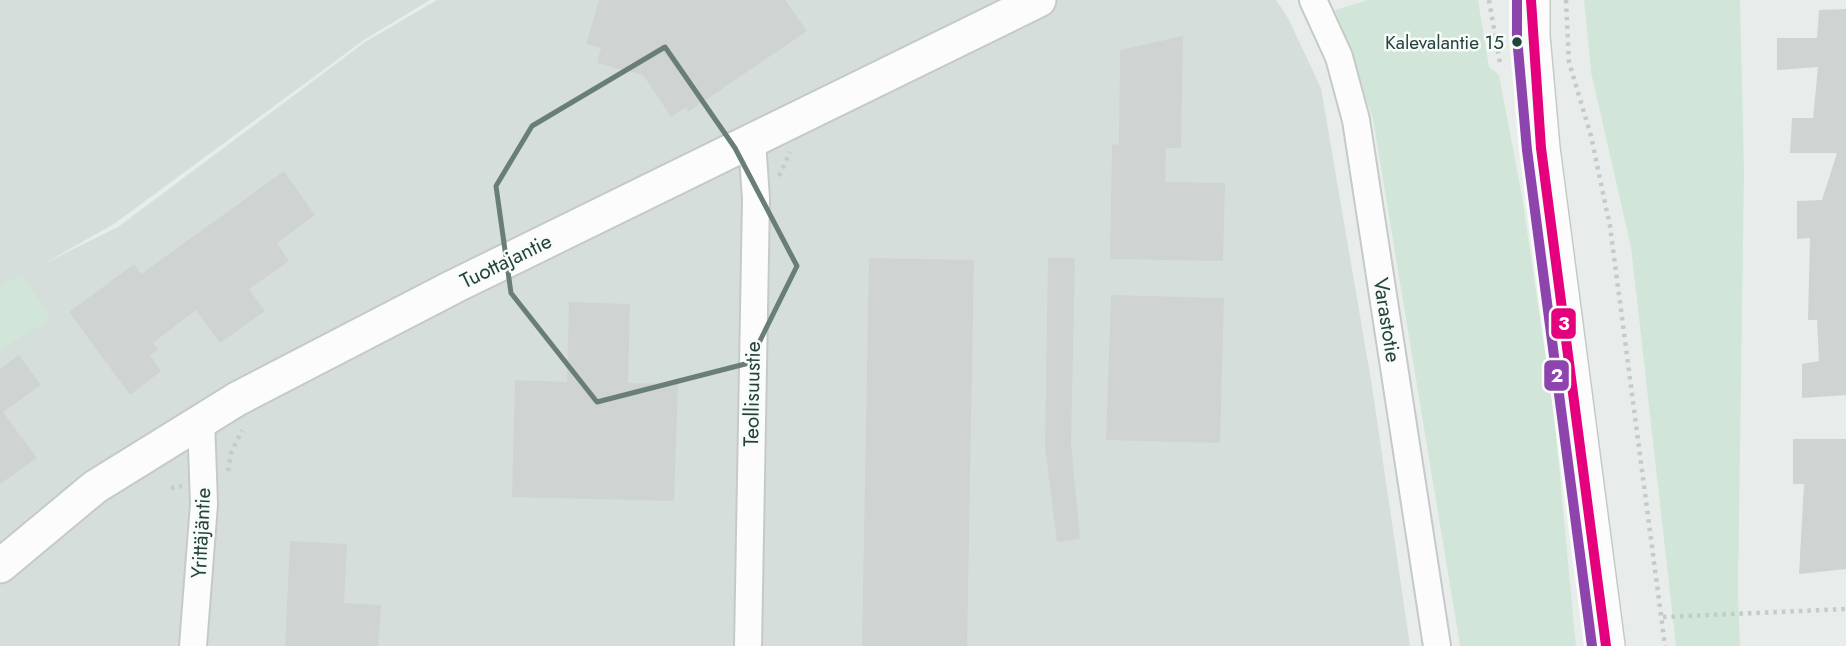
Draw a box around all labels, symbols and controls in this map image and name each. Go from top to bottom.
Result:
place label: Kalevalantie 15 [1385,29,1504,56]
marker: Kalevalantie 15 [1510,35,1524,49]
street label: Tuottajantie [455,226,557,296]
street label: Varastotie [1366,275,1409,365]
line badge: 3 [1550,307,1577,340]
text: 3 [1558,310,1570,337]
street label: Teollisuustie [736,341,768,447]
line badge: 2 [1543,359,1570,392]
text: 2 [1551,362,1563,389]
street label: Yrittäjäntie [184,487,218,579]

